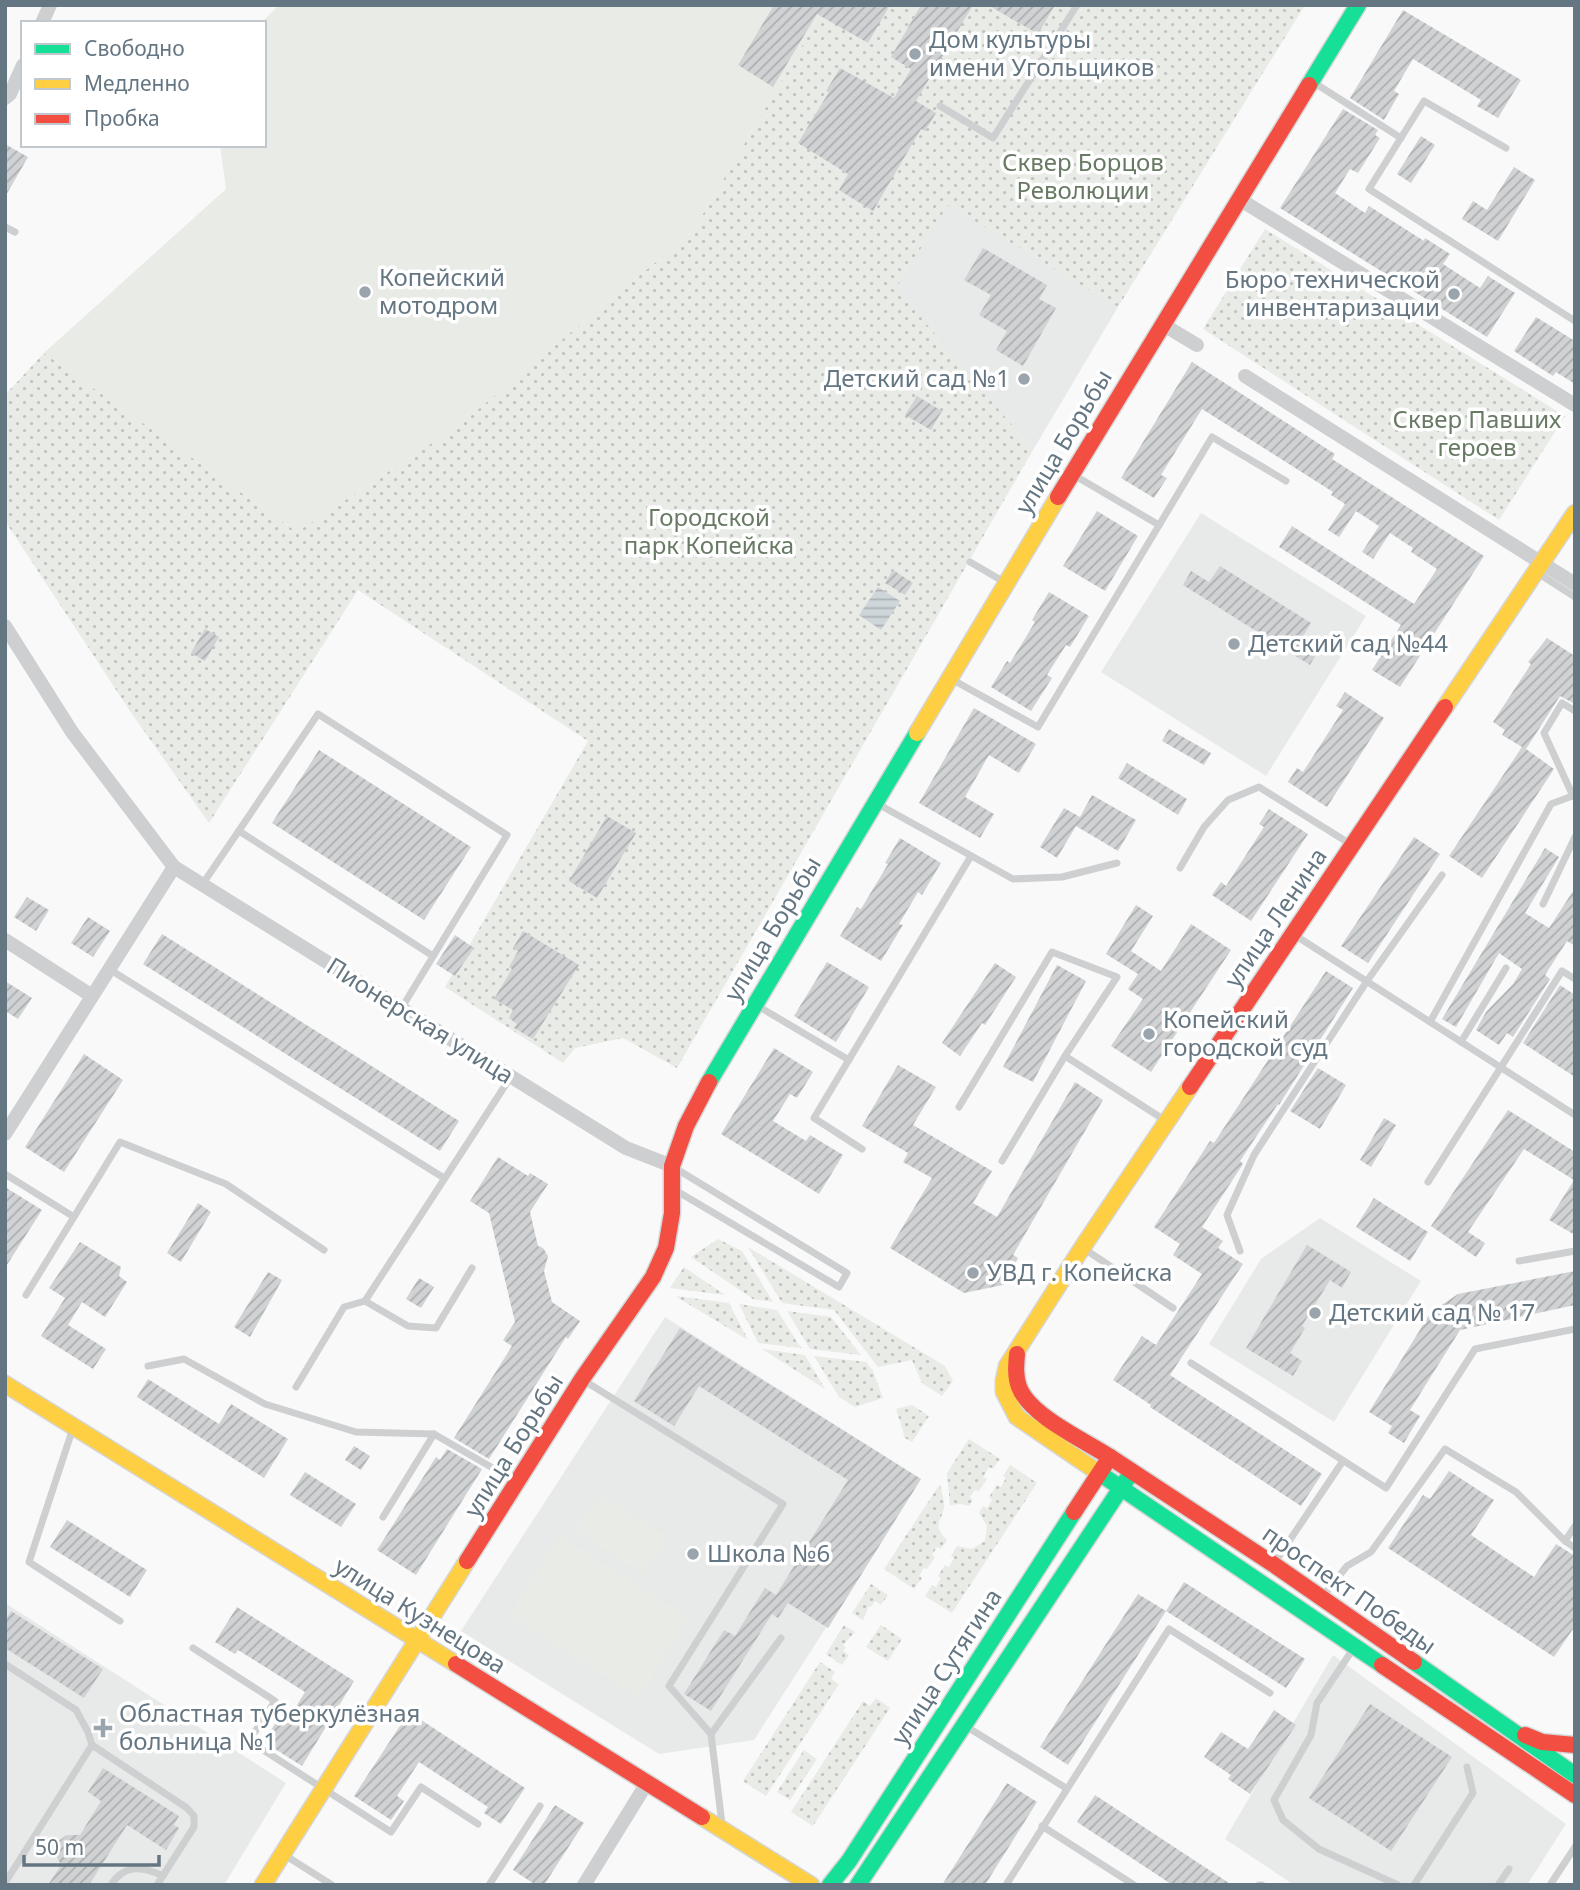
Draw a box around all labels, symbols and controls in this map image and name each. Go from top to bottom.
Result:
legend [21,21,266,147]
place label: Дом культуры имени Угольщиков [929,22,1154,83]
text: Свободно [84,34,185,62]
marker: Дом культуры имени Угольщиков [907,46,923,62]
text: Медленно [84,69,190,97]
text: Пробка [84,104,160,132]
park label: Сквер Борцов Революции [1002,145,1164,206]
place label: Копейский мотодром [379,260,505,321]
place label: Бюро технической инвентаризации [1225,262,1440,323]
marker: Копейский мотодром [357,284,373,300]
marker: Бюро технической инвентаризации [1446,286,1462,302]
place label: Детский сад №1 [824,361,1010,394]
street label: улица Борьбы [1006,363,1119,520]
marker: Детский сад №1 [1016,371,1032,387]
park label: Сквер Павших героев [1393,402,1562,463]
park label: Городской парк Копейска [624,500,794,561]
place label: Детский сад №44 [1248,626,1448,659]
marker: Детский сад №44 [1226,636,1242,652]
street label: улица Ленина [1216,841,1334,994]
street label: улица Борьбы [715,850,828,1007]
street label: Пионерская улица [321,949,521,1091]
place label: Копейский городской суд [1163,1002,1328,1063]
marker: Копейский городской суд [1141,1026,1157,1042]
place label: УВД г. Копейска [987,1255,1172,1288]
marker: УВД г. Копейска [965,1265,981,1281]
place label: Детский сад № 17 [1329,1295,1535,1328]
marker: Детский сад № 17 [1307,1305,1323,1321]
street label: улица Борьбы [455,1367,570,1523]
street label: проспект Победы [1256,1516,1443,1661]
place label: Школа №6 [707,1536,830,1569]
marker: Школа №6 [685,1546,701,1562]
street label: улица Кузнецова [329,1549,513,1681]
street label: улица Сутягина [883,1582,1009,1751]
place label: Областная туберкулёзная больница №1 [119,1696,420,1757]
marker: Областная туберкулёзная больница №1 [93,1718,113,1738]
scale bar [24,1824,159,1868]
text: 50 m [35,1833,84,1861]

